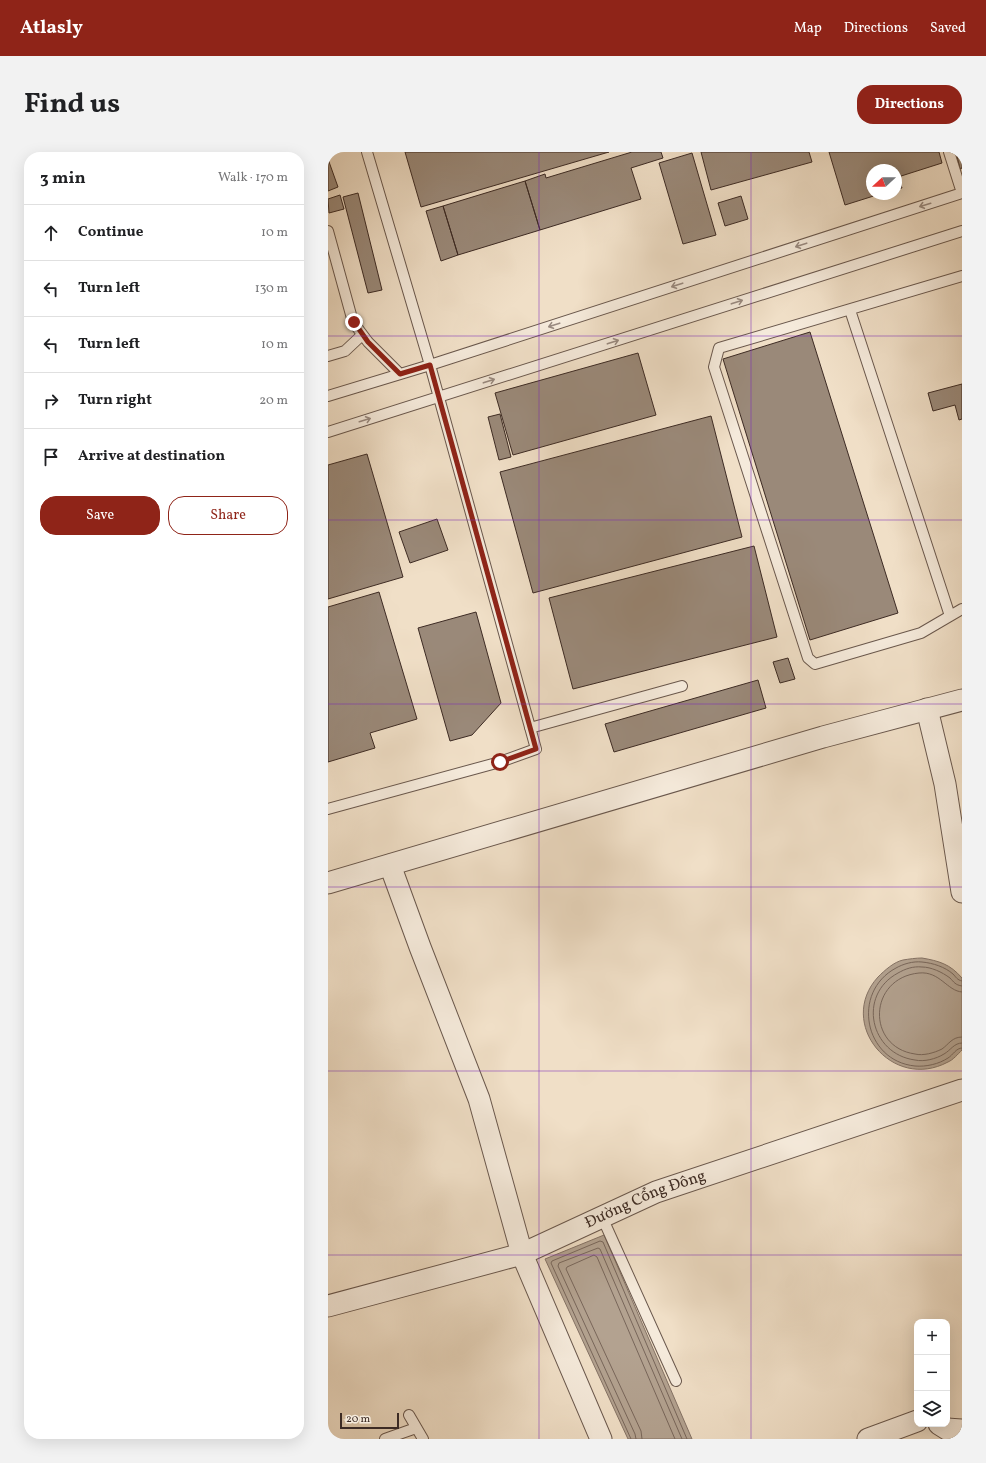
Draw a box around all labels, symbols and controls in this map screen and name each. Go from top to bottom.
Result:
text: Atlasly [20,15,83,41]
text: Map [794,19,822,38]
text: Directions [844,19,908,38]
text: Saved [930,19,966,38]
text: Find us [24,85,120,124]
button: Directions [857,85,962,124]
north arrow [866,164,902,200]
text: 3 min [40,167,86,190]
text: Walk · 170 m [218,169,288,187]
one-way arrow [918,202,931,209]
icon: ahead [40,222,62,244]
text: Continue [78,222,143,243]
text: 10 m [261,224,288,242]
one-way arrow [795,242,808,249]
icon: left [40,278,62,300]
text: Turn left [78,278,140,299]
text: 130 m [255,280,288,298]
one-way arrow [671,282,684,289]
one-way arrow [730,298,743,305]
route end [345,313,363,331]
one-way arrow [547,322,560,329]
icon: left [40,334,62,356]
text: Turn left [78,334,140,355]
text: 10 m [261,336,288,354]
one-way arrow [606,338,619,345]
one-way arrow [483,377,496,384]
icon: right [40,390,62,412]
text: Turn right [78,390,152,411]
text: 20 m [259,392,288,410]
one-way arrow [359,416,372,423]
icon: arrive [40,446,62,468]
text: Arrive at destination [78,446,225,467]
button: Save [40,496,160,535]
button: Share [168,496,288,535]
route start [491,753,509,771]
street label: Đường Cổng Đông [582,1165,709,1234]
map controls [914,1319,950,1427]
button: + [914,1319,950,1355]
button: − [914,1355,950,1391]
button: layers [914,1391,950,1427]
scale bar [340,1411,399,1430]
text: 20 m [346,1412,370,1427]

